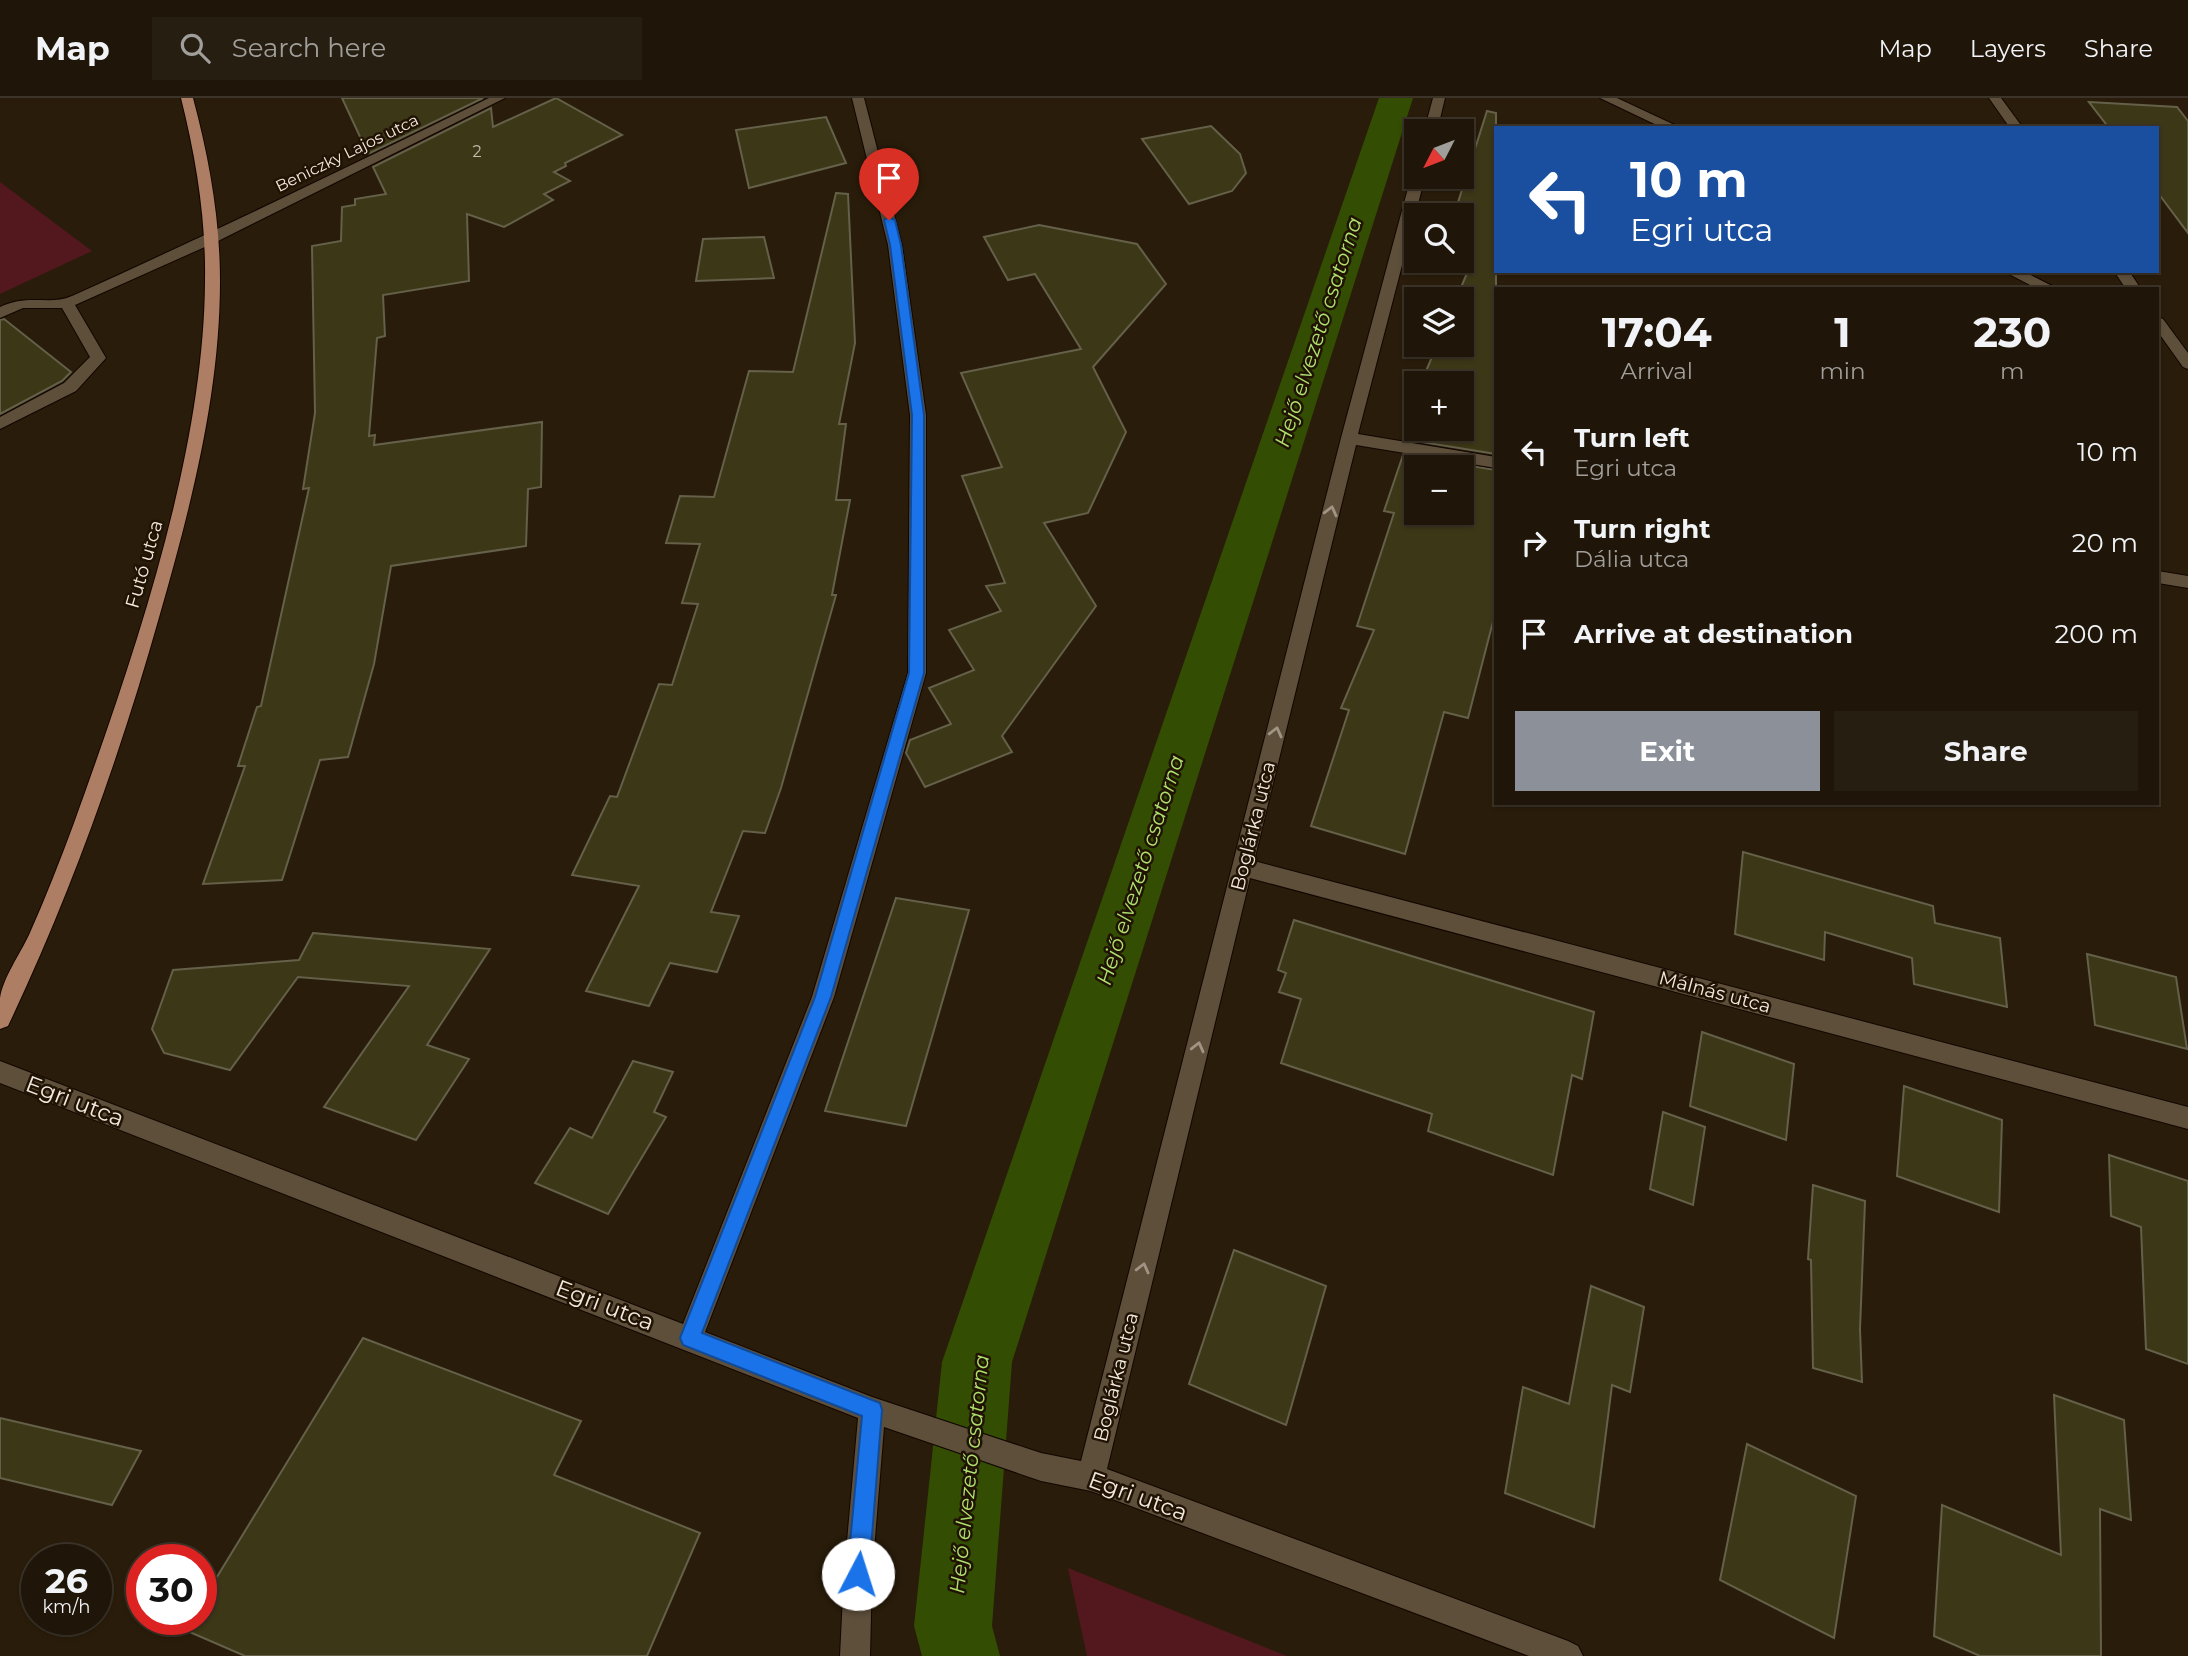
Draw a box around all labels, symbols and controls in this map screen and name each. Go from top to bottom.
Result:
search box [152,17,642,80]
text: Map [35,28,110,68]
icon: search [176,29,214,67]
text: Search here [232,32,386,64]
text: Map [1878,34,1932,63]
text: Layers [1970,34,2046,63]
text: Share [2084,34,2153,63]
street label: Beniczky Lajos utca [272,110,422,196]
north arrow [1404,119,1474,189]
map controls [1404,119,1474,525]
house number: 2 [472,142,482,161]
pin [859,148,919,220]
text: 10 m [1630,150,1748,209]
icon: left [1515,154,1606,245]
icon: arrive [870,159,908,197]
button: search [1404,203,1474,273]
text: Egri utca [1630,210,1773,249]
water label: Hejő elvezető csatorna [1269,214,1367,450]
button: layers [1404,287,1474,357]
text: 17:04 [1602,306,1712,358]
text: 1 [1834,306,1851,358]
text: 230 [1973,306,2051,358]
text: Arrival [1620,357,1693,385]
text: min [1819,357,1866,385]
text: m [2000,357,2024,385]
button: + [1404,371,1474,441]
text: Turn left [1574,422,1690,454]
icon: left [1515,433,1553,471]
text: 10 m [2077,436,2138,468]
text: Egri utca [1574,454,1677,482]
button: − [1404,455,1474,525]
one-way arrow [1323,505,1337,517]
text: Turn right [1574,513,1710,545]
street label: Futó utca [120,517,168,611]
icon: right [1515,524,1553,562]
text: 20 m [2072,527,2138,559]
text: Dália utca [1574,545,1689,573]
icon: arrive [1515,615,1553,653]
text: Arrive at destination [1574,618,1853,650]
text: 200 m [2054,618,2138,650]
button: Exit [1515,711,1820,791]
button: Share [1834,711,2138,791]
one-way arrow [1268,726,1282,738]
water label: Hejő elvezető csatorna [1091,752,1189,988]
street label: Boglárka utca [1226,759,1280,893]
street label: Málnás utca [1657,966,1773,1018]
one-way arrow [1190,1042,1204,1054]
street label: Egri utca [22,1069,128,1133]
one-way arrow [1135,1262,1149,1274]
street label: Egri utca [552,1273,658,1337]
street label: Boglárka utca [1089,1310,1143,1444]
water label: Hejő elvezető csatorna [944,1353,994,1595]
street label: Egri utca [1085,1465,1191,1527]
position arrow [821,1537,895,1611]
speed limit sign: 30 [126,1544,217,1635]
text: 26 [45,1559,88,1602]
text: km/h [42,1596,91,1618]

